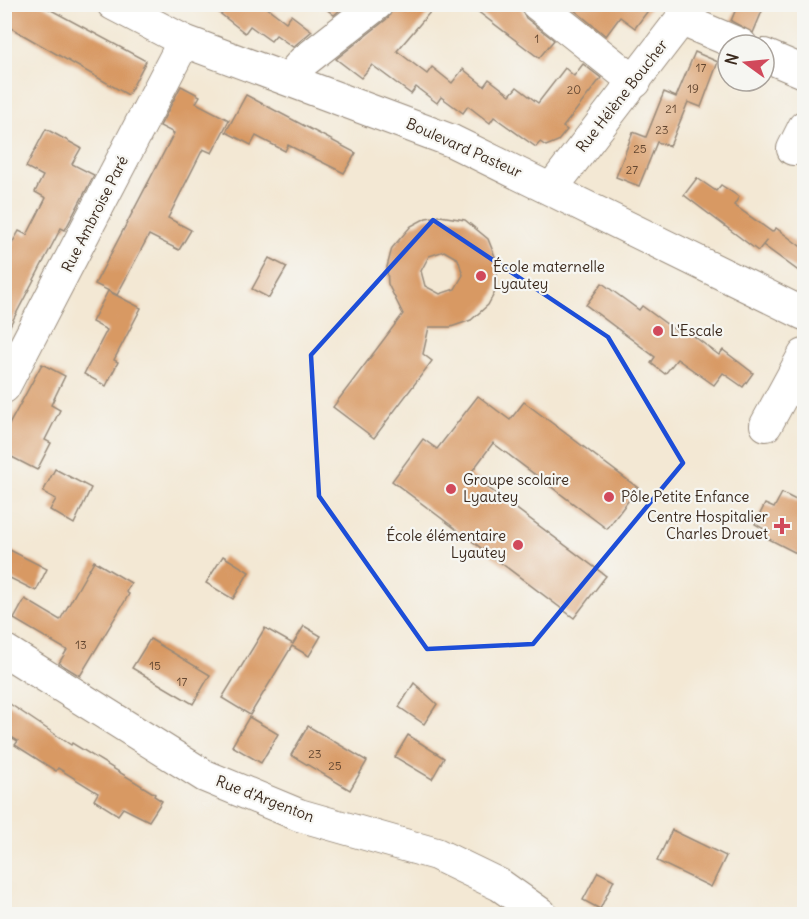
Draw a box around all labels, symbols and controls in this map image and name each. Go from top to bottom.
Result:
house number: 1 [535,31,539,46]
north arrow [716,33,776,93]
street label: Rue Hélène Boucher [572,36,672,156]
text: N [720,51,743,67]
house number: 17 [696,60,706,75]
house number: 19 [687,81,699,96]
house number: 20 [567,82,581,97]
house number: 21 [665,101,677,116]
street label: Boulevard Pasteur [403,114,525,182]
house number: 23 [655,122,669,137]
house number: 25 [633,141,647,156]
street label: Rue Ambroise Paré [57,152,132,275]
house number: 27 [626,162,638,177]
place label: École maternelle Lyautey [493,257,605,293]
marker: École maternelle Lyautey [474,269,488,283]
place label: L'Escale [670,321,723,340]
marker: L'Escale [651,324,665,338]
place label: Groupe scolaire Lyautey [463,470,569,506]
marker: Groupe scolaire Lyautey [444,482,458,496]
place label: Pôle Petite Enfance [621,487,749,506]
marker: Pôle Petite Enfance [602,490,616,504]
place label: Centre Hospitalier Charles Drouet [647,507,768,543]
marker: Centre Hospitalier Charles Drouet [773,517,791,535]
place label: École élémentaire Lyautey [386,526,506,562]
marker: École élémentaire Lyautey [511,538,525,552]
house number: 13 [75,637,87,652]
house number: 15 [149,658,161,673]
house number: 17 [177,674,187,689]
house number: 23 [308,746,322,761]
house number: 25 [328,758,342,773]
street label: Rue d'Argenton [213,771,317,826]

